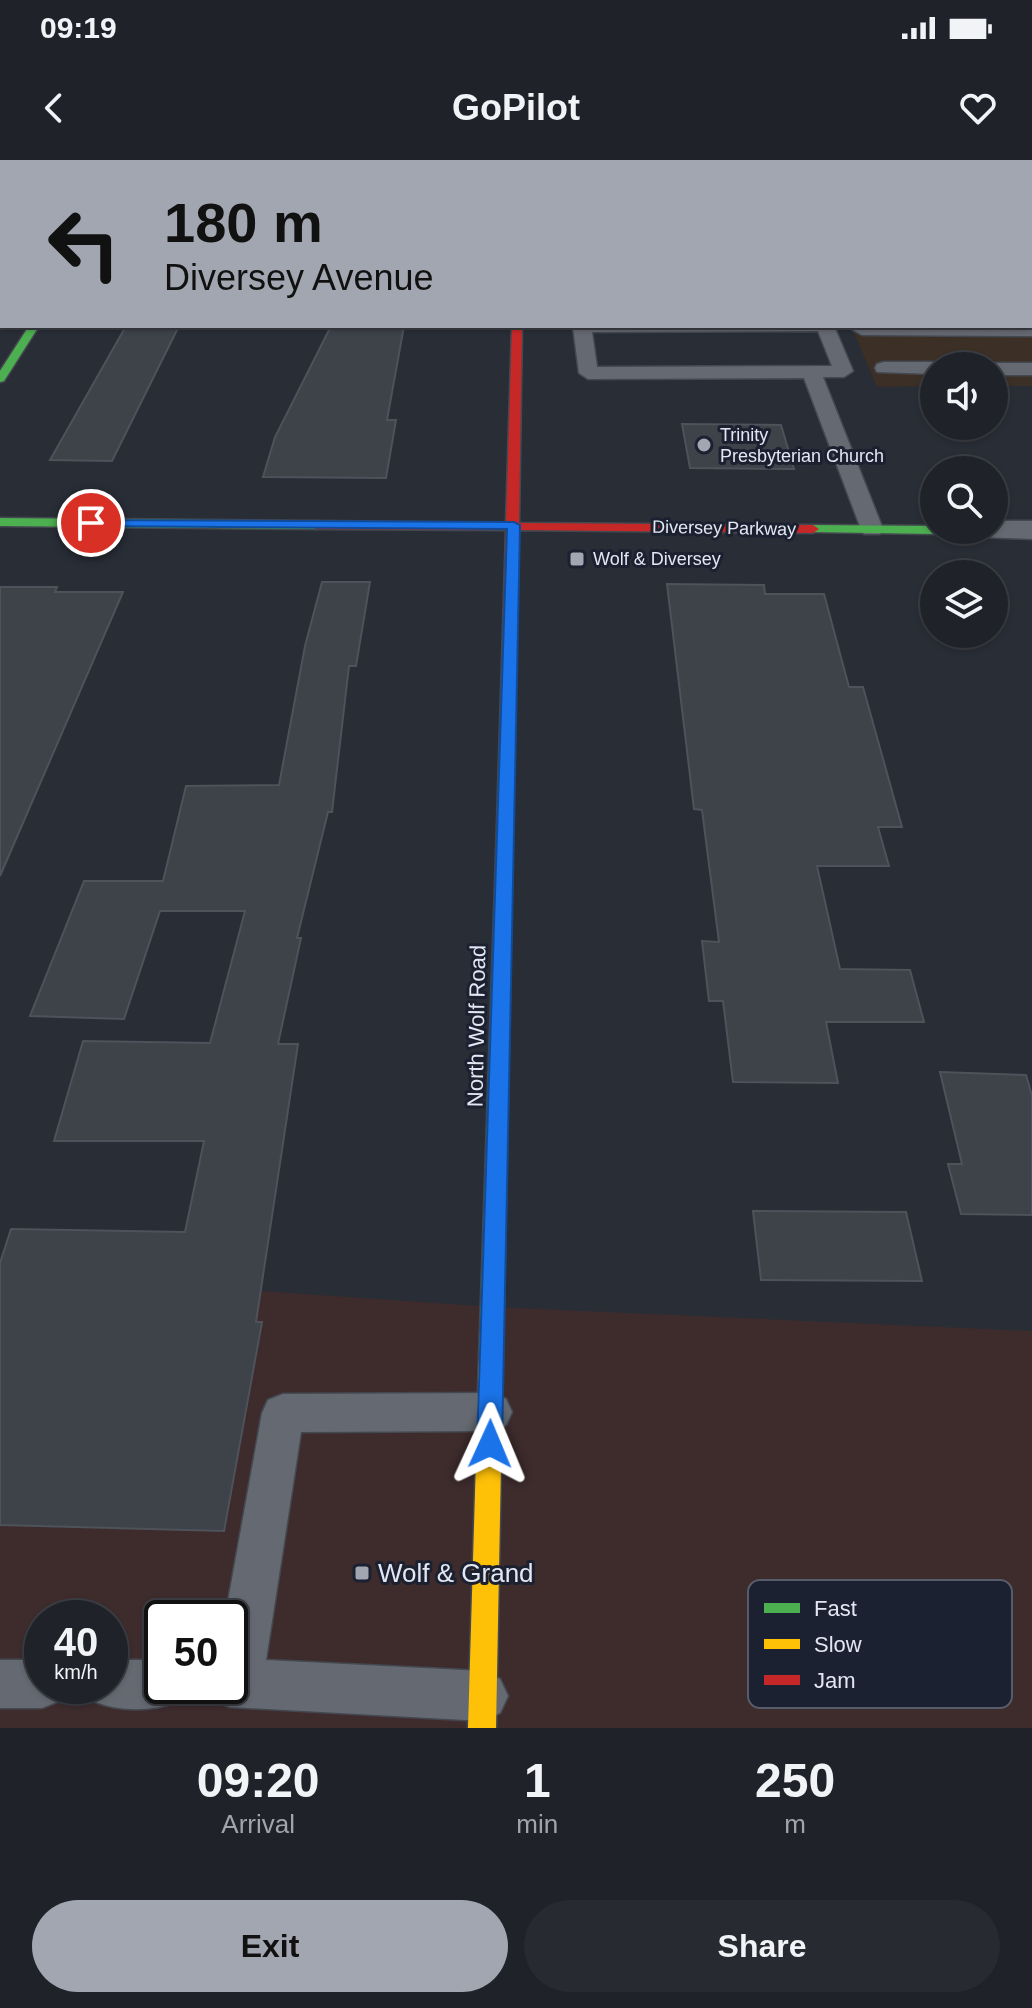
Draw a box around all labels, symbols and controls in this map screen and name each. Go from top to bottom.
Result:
text: 09:19 [40,11,117,44]
icon: back [32,86,76,130]
icon: heart [956,86,1000,130]
text: GoPilot [452,87,580,128]
text: 180 m [164,191,323,254]
icon: left [32,192,136,296]
text: Diversey Avenue [164,257,434,298]
map controls [920,352,1008,648]
button: sound [920,352,1008,440]
place label: Trinity Presbyterian Church [720,425,884,466]
marker: Trinity Presbyterian Church [695,436,713,454]
button: search [920,456,1008,544]
pin [57,489,125,557]
icon: arrive [69,501,113,545]
street label: Diversey Parkway [652,517,796,539]
place label: Wolf & Diversey [593,549,721,569]
marker: Wolf & Diversey [568,550,586,568]
button: layers [920,560,1008,648]
street label: North Wolf Road [463,945,490,1107]
position arrow [448,1402,532,1486]
place label: Wolf & Grand [378,1558,534,1588]
marker: Wolf & Grand [353,1564,371,1582]
legend [748,1580,1012,1708]
text: Fast [814,1596,857,1621]
speed limit sign: 50 [144,1600,248,1704]
text: 40 [54,1620,98,1664]
text: Slow [814,1632,862,1657]
text: km/h [54,1661,98,1683]
text: Jam [814,1668,856,1693]
text: 09:20 [197,1754,320,1807]
text: 1 [524,1754,551,1807]
text: 250 [755,1754,835,1807]
text: Arrival [221,1809,295,1839]
text: min [516,1809,558,1839]
text: m [784,1809,806,1839]
button: Exit [32,1900,508,1992]
button: Share [524,1900,1000,1992]

